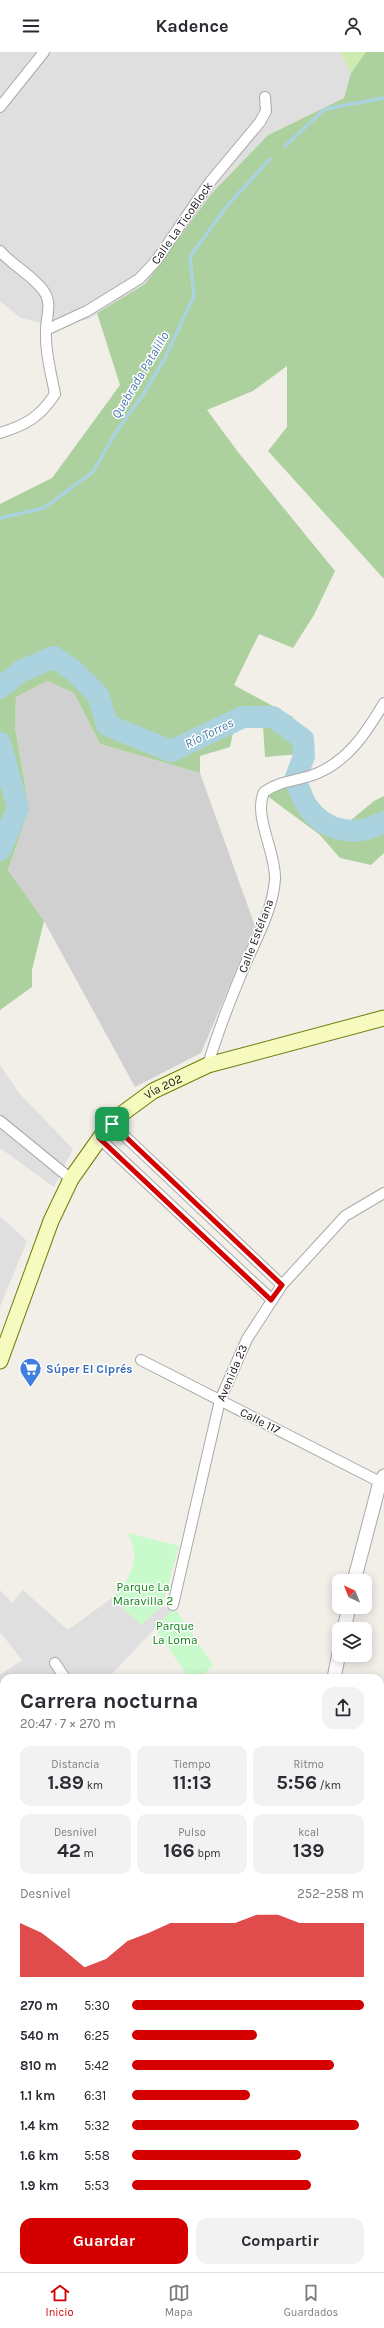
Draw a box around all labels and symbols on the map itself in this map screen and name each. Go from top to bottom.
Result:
street label: Calle La TicoBlock [148,179,216,267]
water label: Quebrada Patalillo [108,328,172,421]
water label: Río Torres [182,715,236,751]
street label: Calle Estéfana [235,897,277,975]
street label: Vía 202 [141,1071,184,1102]
pin [95,1107,129,1141]
street label: Avenida 23 [214,1343,250,1403]
supermarket icon: Súper El Ciprés [18,1356,44,1389]
place label: Súper El Ciprés [46,1362,133,1376]
street label: Calle 117 [238,1405,283,1437]
north arrow [332,1574,372,1614]
park label: Parque La Maravilla 2 [113,1580,173,1608]
park label: Parque La Loma [152,1619,198,1647]

